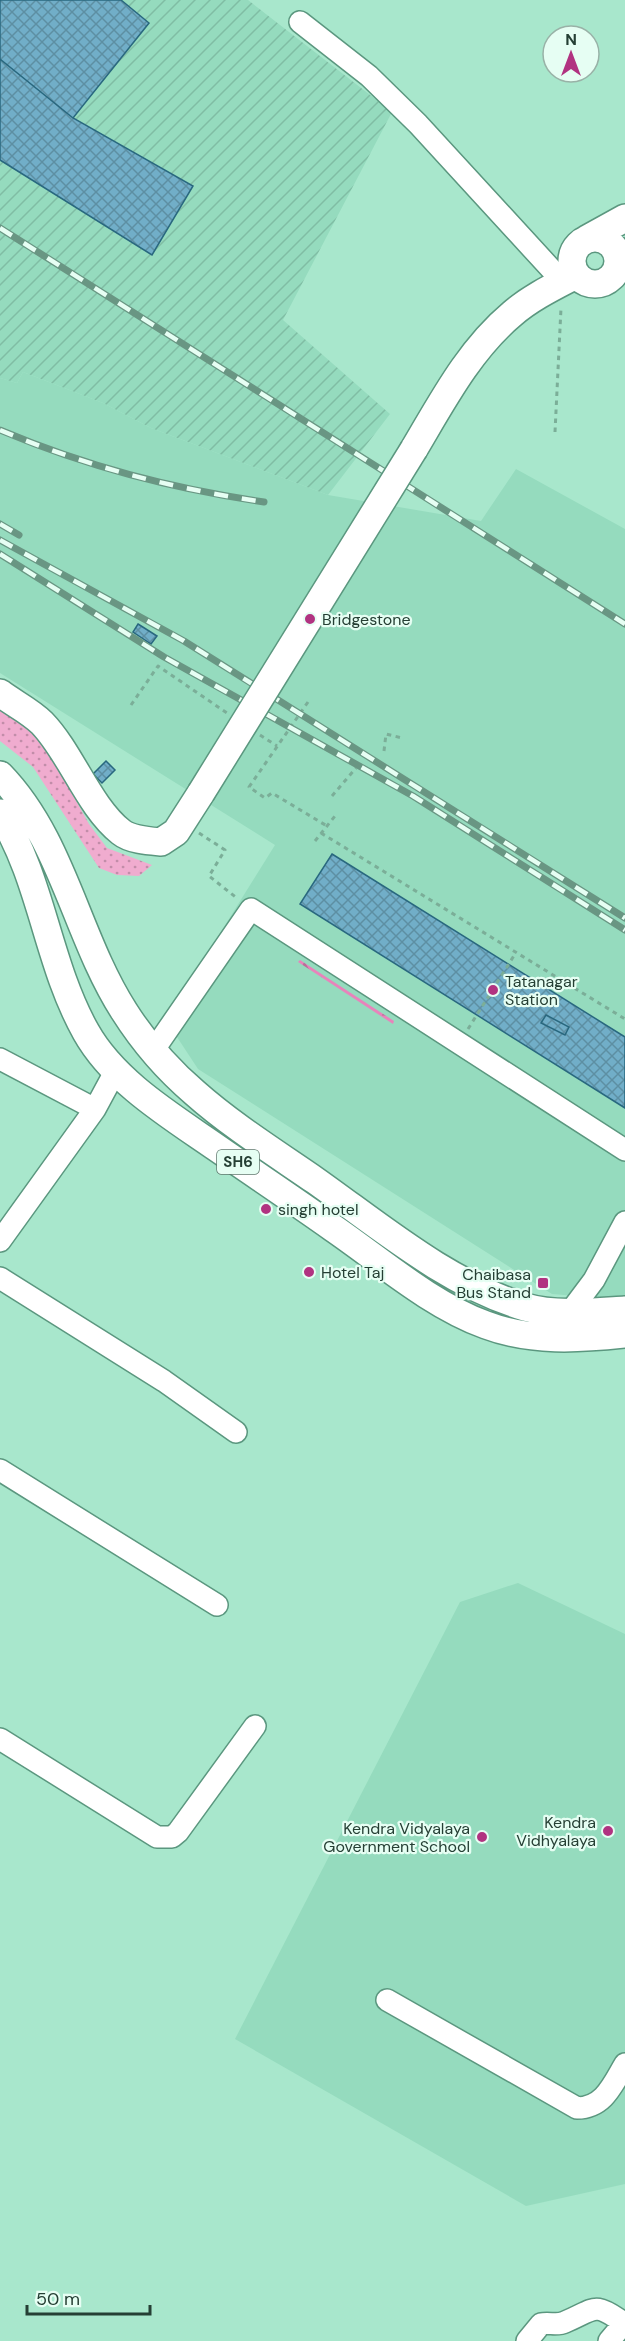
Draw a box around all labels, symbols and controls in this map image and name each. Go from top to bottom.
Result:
north arrow [541,24,601,84]
text: N [565,29,577,50]
place label: Bridgestone [322,609,411,630]
marker: Bridgestone [303,612,317,626]
place label: Tatanagar Station [505,971,578,1010]
marker: Tatanagar Station [486,983,500,997]
road number: SH6 [217,1150,259,1174]
place label: singh hotel [278,1199,359,1220]
marker: singh hotel [259,1202,273,1216]
place label: Hotel Taj [321,1262,384,1283]
place label: Chaibasa Bus Stand [456,1264,531,1303]
marker: Hotel Taj [302,1265,316,1279]
marker: Chaibasa Bus Stand [536,1276,550,1290]
place label: Kendra Vidhyalaya [516,1812,596,1851]
place label: Kendra Vidyalaya Government School [323,1818,470,1857]
marker: Kendra Vidhyalaya [601,1824,615,1838]
marker: Kendra Vidyalaya Government School [475,1830,489,1844]
scale bar [27,2278,150,2316]
text: 50 m [36,2287,80,2311]

